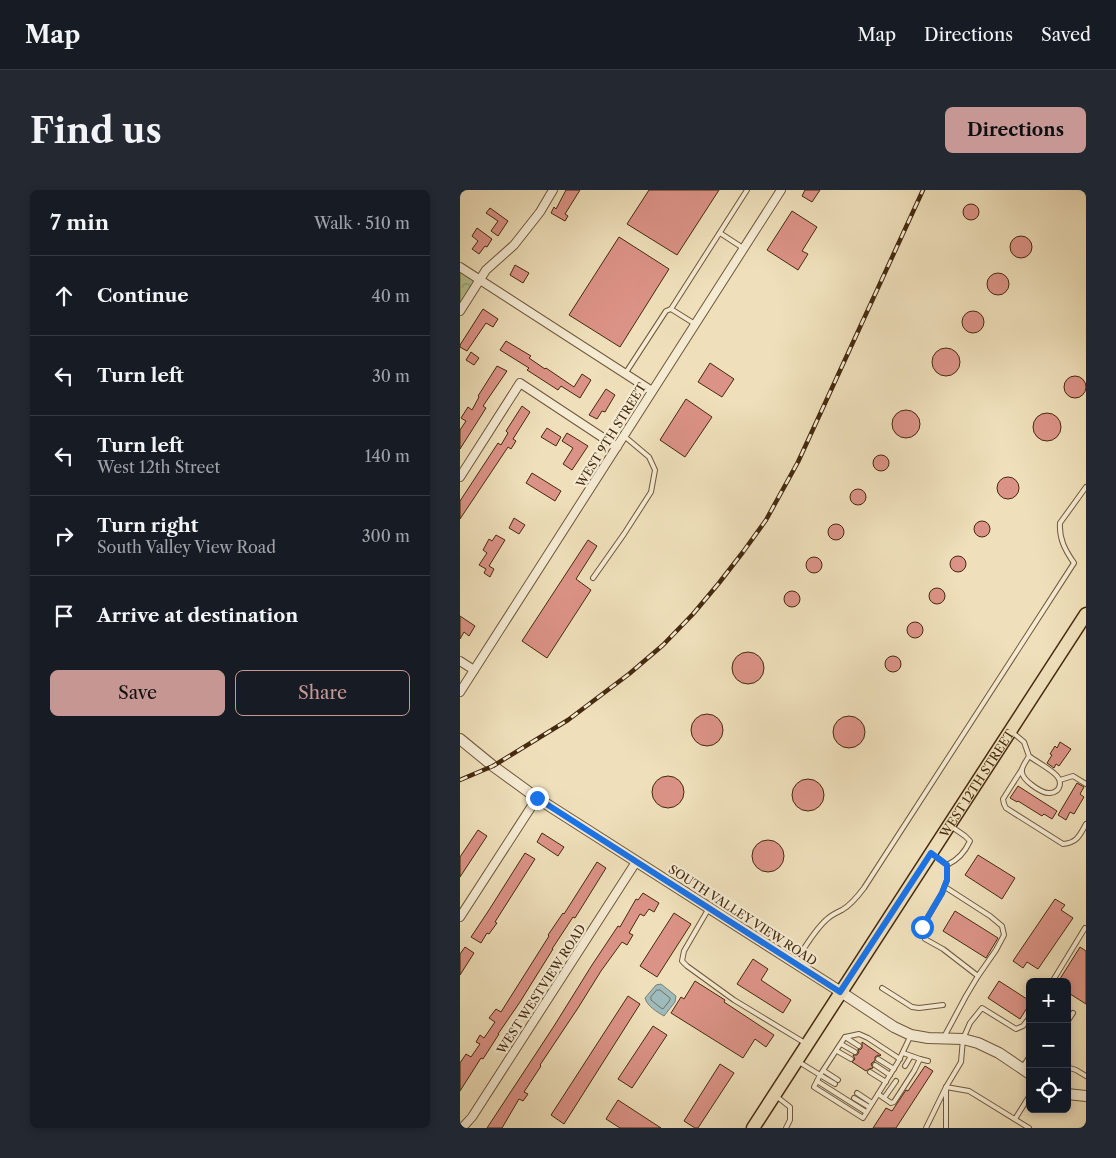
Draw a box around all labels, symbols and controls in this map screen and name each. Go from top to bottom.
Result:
text: Map [25,20,80,49]
text: Map [857,24,896,46]
text: Directions [924,24,1013,46]
text: Saved [1041,24,1091,46]
button: Directions [945,107,1086,153]
text: Find us [30,109,162,152]
text: 7 min [50,210,109,235]
text: Walk · 510 m [314,213,410,233]
icon: ahead [50,282,78,310]
text: Continue [97,284,189,307]
text: 40 m [371,286,410,306]
icon: left [50,362,78,390]
text: Turn left [97,364,184,387]
text: 30 m [372,366,410,386]
street label: WEST 9TH STREET [572,380,649,491]
text: Turn left [97,434,184,457]
icon: left [50,442,78,470]
text: 140 m [365,446,410,466]
text: West 12th Street [97,457,220,477]
text: Turn right [97,514,198,537]
icon: right [50,522,78,550]
text: 300 m [362,526,410,546]
text: South Valley View Road [97,537,276,557]
icon: arrive [50,602,78,630]
text: Arrive at destination [97,604,298,627]
button: Save [50,670,225,716]
button: Share [235,670,410,716]
street label: WEST 12TH STREET [936,726,1017,841]
route end [526,787,549,810]
street label: SOUTH VALLEY VIEW ROAD [666,861,820,969]
route start [911,916,934,939]
street label: WEST WESTVIEW ROAD [493,921,589,1058]
map controls [1026,978,1071,1113]
button: + [1026,978,1071,1023]
button: − [1026,1023,1071,1068]
button: locate [1026,1068,1071,1113]

